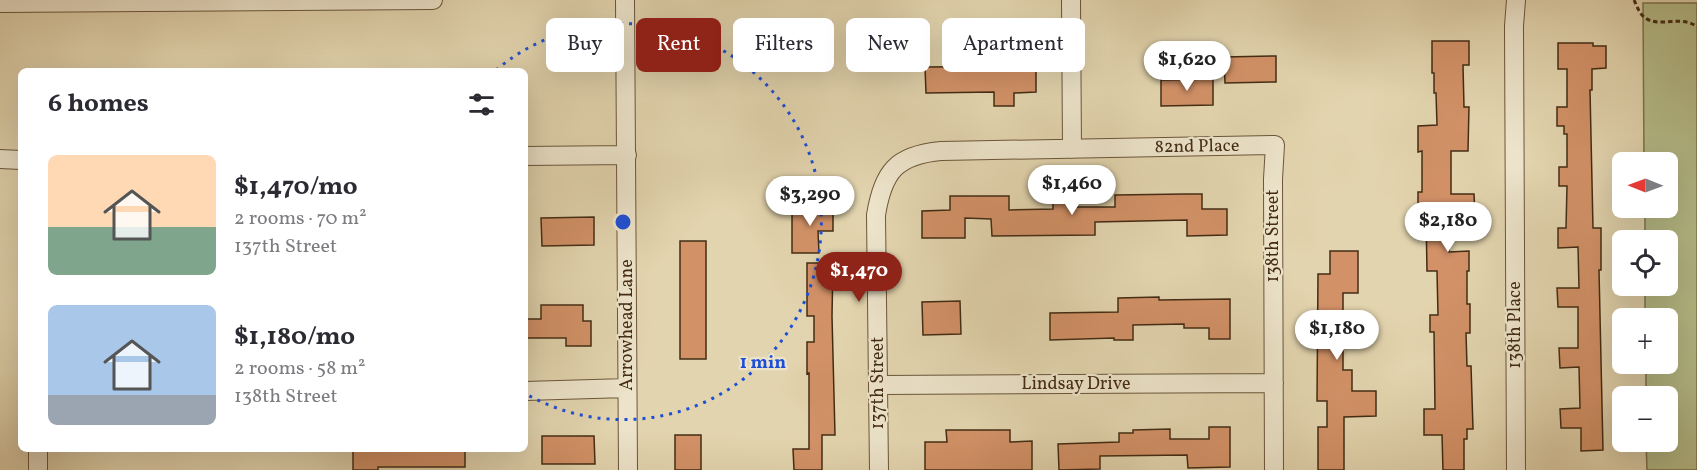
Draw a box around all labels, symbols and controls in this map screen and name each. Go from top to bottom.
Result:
chip: Buy [546,18,624,72]
chip: Rent [636,18,721,72]
chip: Filters [733,18,834,72]
chip: New [846,18,930,72]
chip: Apartment [942,18,1085,72]
pin: $1,620 [1138,41,1236,92]
text: $1,620 [1158,46,1216,74]
text: 6 homes [48,86,149,122]
icon: filters [465,88,498,121]
street label: 82nd Place [1154,134,1240,160]
north arrow [1612,152,1678,218]
map controls [1612,152,1678,452]
pin: $1,460 [1023,165,1121,216]
text: $1,470/mo [234,169,358,205]
text: $1,460 [1042,170,1102,198]
pin: $3,290 [761,176,859,227]
icon: home [96,179,168,251]
text: $3,290 [780,181,841,209]
street label: 138th Street [1261,189,1286,283]
pin: $2,180 [1399,202,1497,253]
text: 2 rooms · 70 m² [234,205,367,233]
text: $2,180 [1419,207,1477,235]
centre of rings [613,212,633,232]
button: locate [1612,230,1678,296]
text: 137th Street [234,233,337,261]
pin: $1,470 [810,252,908,303]
text: $1,470 [830,257,888,285]
street label: Arrowhead Lane [615,259,640,391]
street label: 138th Place [1503,281,1528,369]
button: + [1612,308,1678,374]
pin: $1,180 [1288,310,1386,361]
text: $1,180 [1309,315,1365,343]
text: $1,180/mo [234,319,355,355]
icon: home [96,329,168,401]
street label: 137th Street [866,337,891,429]
text: 1 min [740,351,786,376]
text: 2 rooms · 58 m² [234,355,365,383]
street label: Lindsay Drive [1021,372,1131,397]
text: 138th Street [234,383,338,411]
button: − [1612,386,1678,452]

